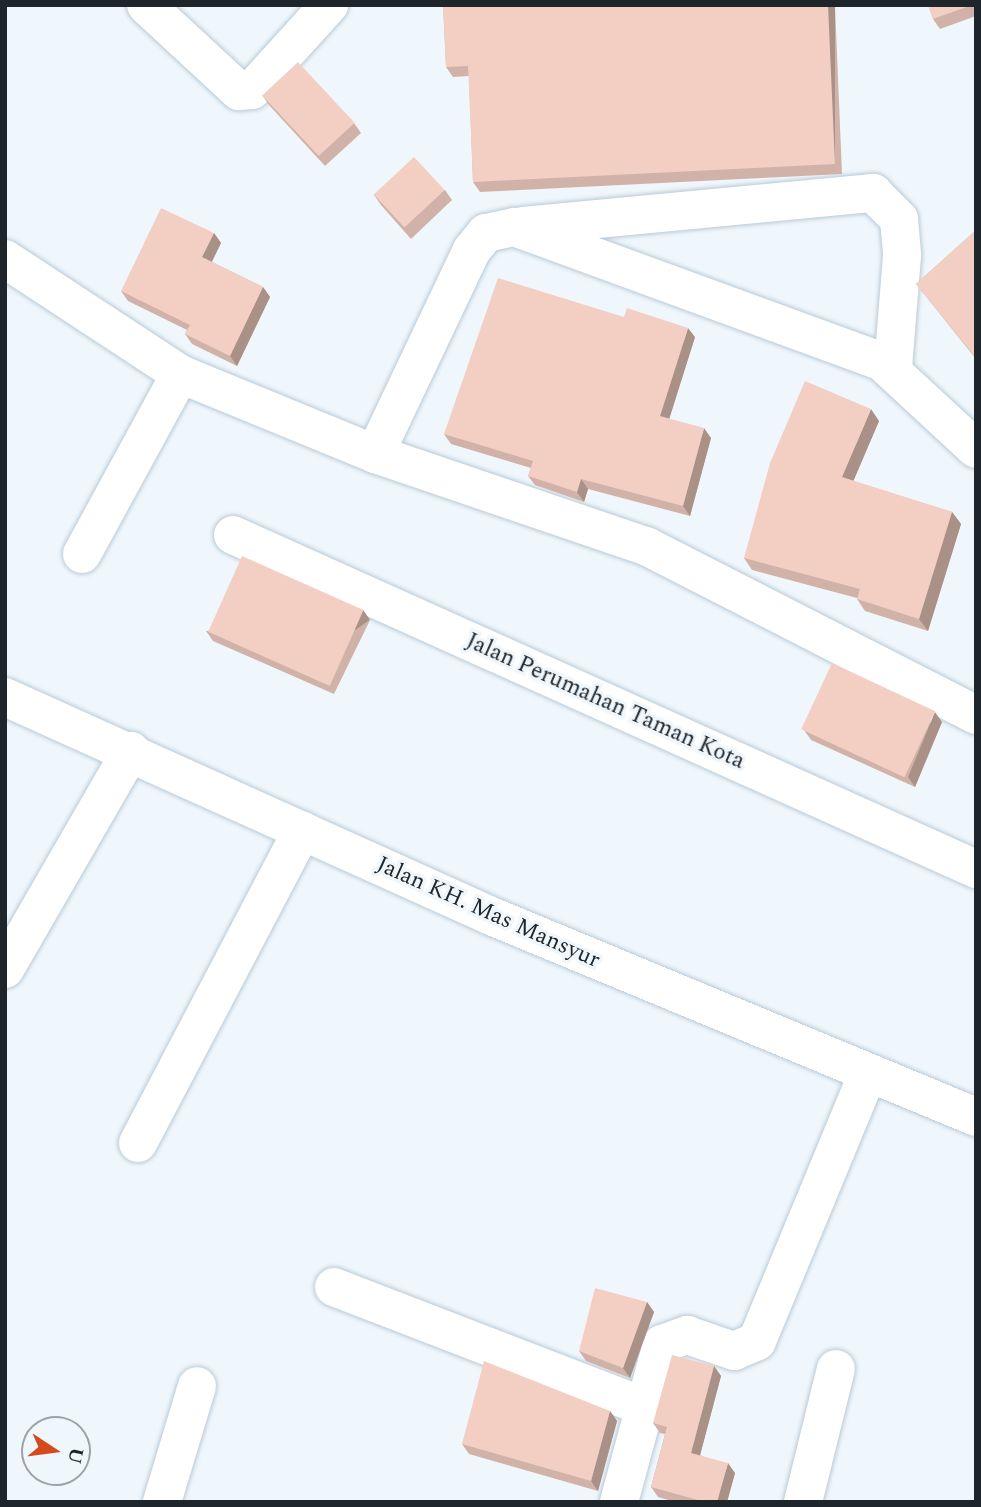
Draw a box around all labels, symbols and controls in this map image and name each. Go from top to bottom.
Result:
street label: Jalan Perumahan Taman Kota [461,628,749,776]
street label: Jalan KH. Mas Mansyur [372,851,604,975]
north arrow [21,1416,91,1486]
text: U [59,1444,91,1466]

